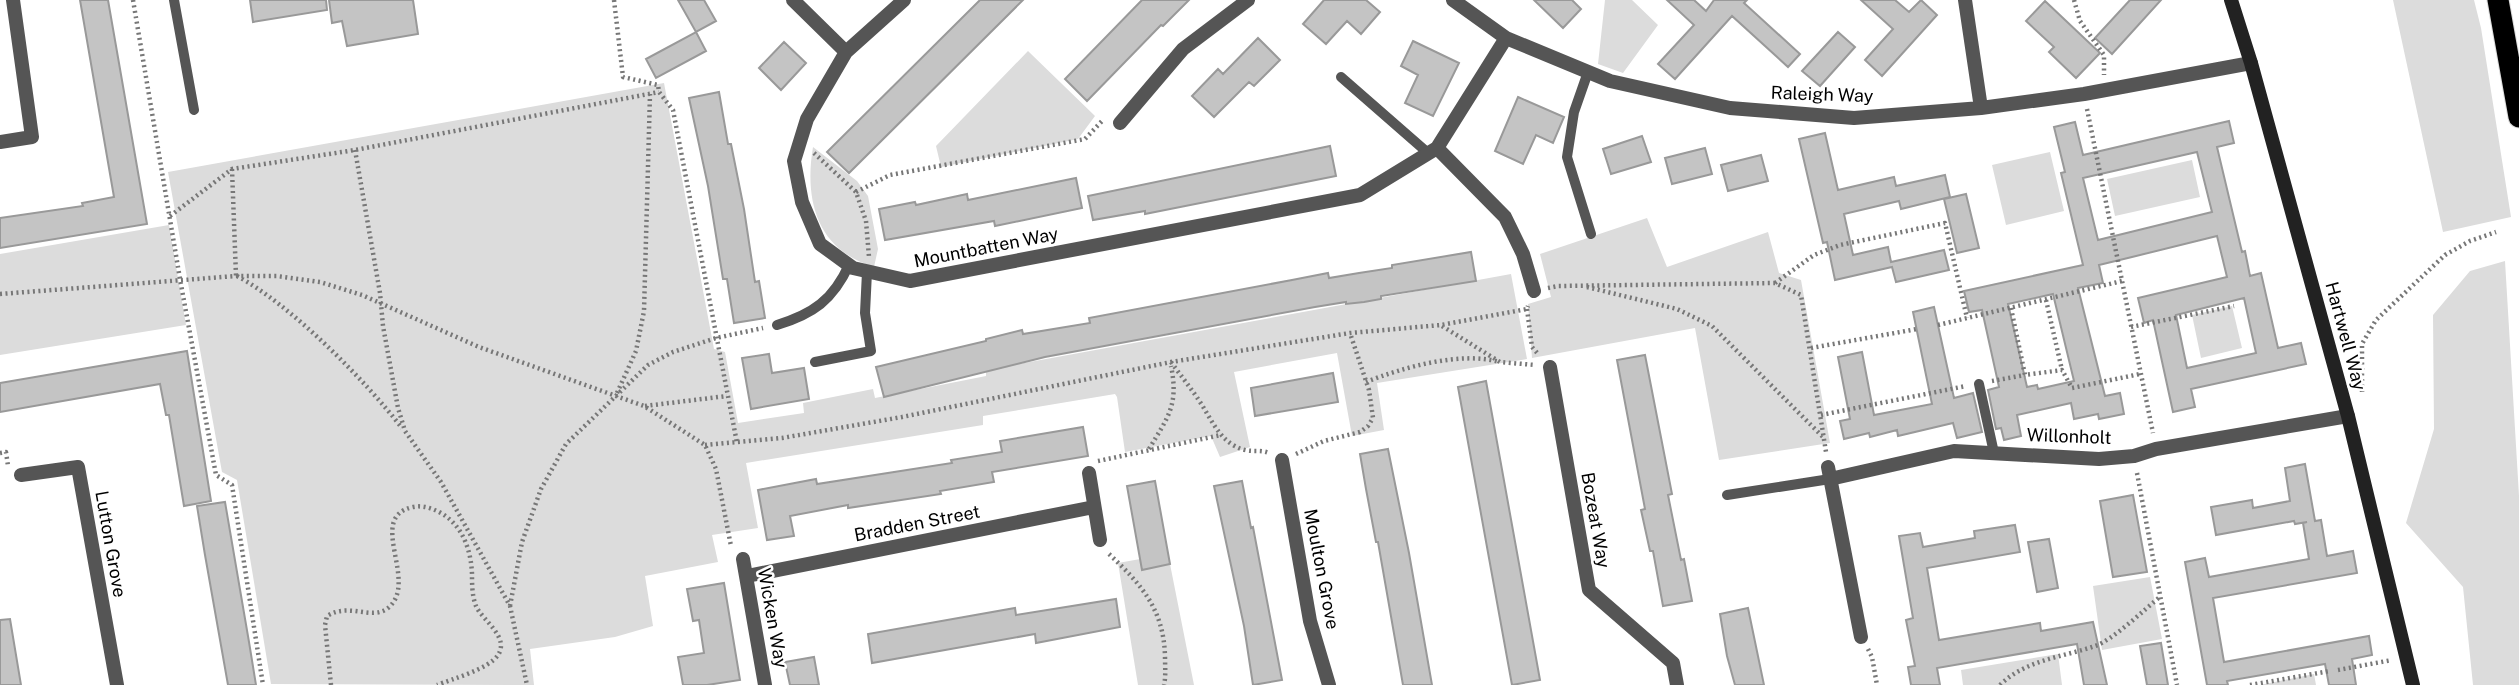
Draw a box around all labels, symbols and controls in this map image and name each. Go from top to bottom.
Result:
street label: Raleigh Way [1770,82,1874,106]
street label: Mountbatten Way [912,223,1060,271]
street label: Hartwell Way [2321,279,2371,393]
street label: Willonholt [2026,424,2112,448]
street label: Bozeat Way [1577,470,1615,570]
street label: Lutton Grove [91,489,131,599]
street label: Bradden Street [852,501,982,545]
street label: Moulton Grove [1300,507,1344,631]
street label: Wicken Way [754,566,792,670]

